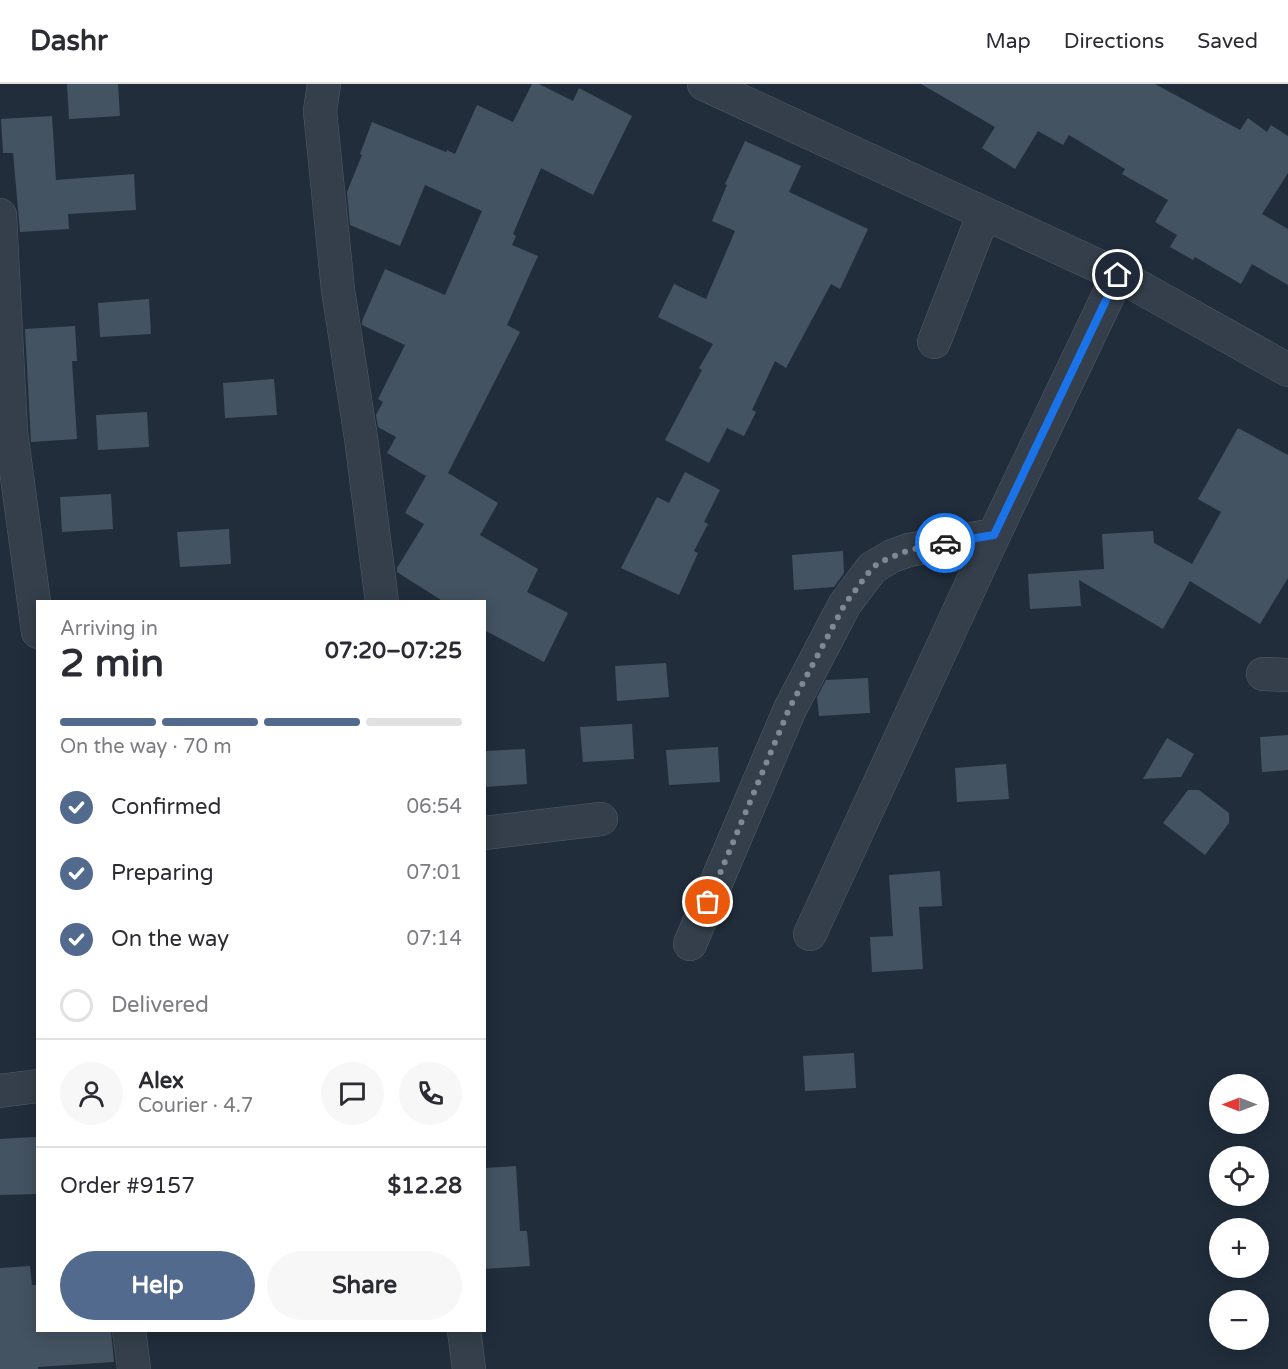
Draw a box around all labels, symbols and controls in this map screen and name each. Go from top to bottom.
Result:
text: Dashr [30,24,108,58]
text: Map [985,29,1031,54]
text: Directions [1064,29,1164,54]
text: Saved [1197,29,1258,54]
pin [1092,249,1143,300]
icon: home [1101,258,1134,291]
courier [915,513,975,573]
icon: car [929,527,962,560]
text: Arriving in [60,617,158,641]
text: 07:20–07:25 [325,638,462,664]
text: 2 min [60,640,164,687]
text: On the way · 70 m [60,735,232,759]
icon: check [60,791,93,824]
text: Confirmed [111,794,221,820]
text: 06:54 [407,795,462,819]
icon: check [60,857,93,890]
text: Preparing [111,860,214,886]
text: 07:01 [407,861,462,885]
pin [682,876,733,927]
icon: bag [691,885,724,918]
icon: check [60,923,93,956]
text: On the way [111,926,229,952]
text: 07:14 [407,927,462,951]
text: Delivered [111,992,209,1018]
button: person [60,1062,123,1125]
button: chat [321,1062,384,1125]
button: phone [399,1062,462,1125]
text: Alex [138,1068,184,1094]
north arrow [1209,1074,1269,1134]
map controls [1209,1074,1269,1350]
text: Courier · 4.7 [138,1094,253,1118]
button: locate [1209,1146,1269,1206]
text: Order #9157 [60,1173,195,1199]
text: $12.28 [387,1173,462,1199]
button: + [1209,1218,1269,1278]
button: Help [60,1251,255,1320]
button: Share [267,1251,462,1320]
button: − [1209,1290,1269,1350]

